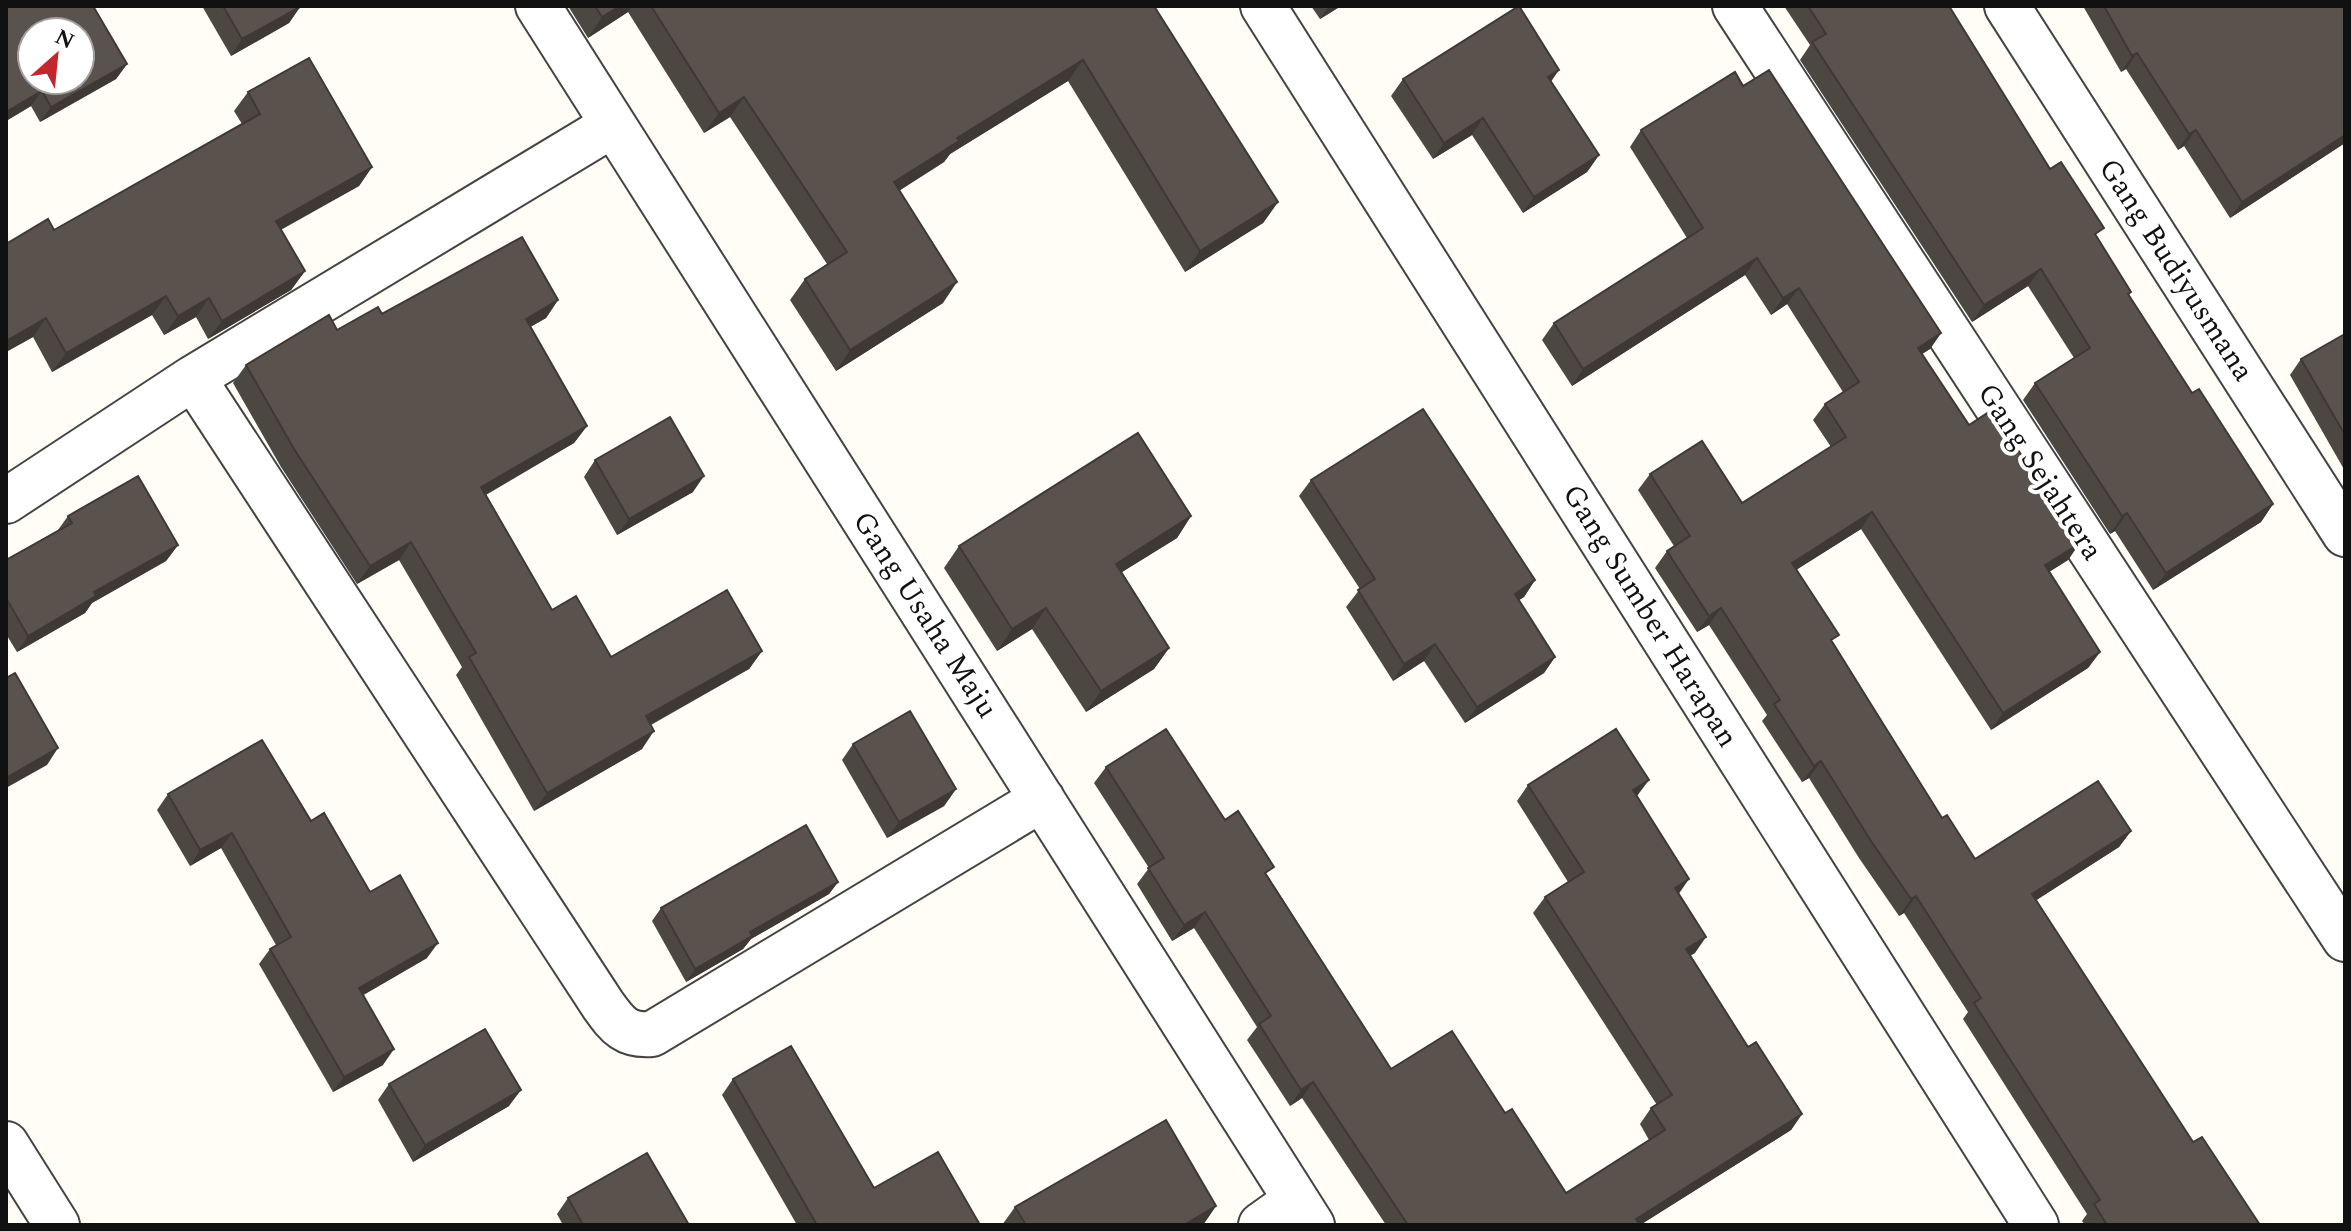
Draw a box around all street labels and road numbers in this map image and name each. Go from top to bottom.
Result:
street label: Gang Budiyusmana [2086,149,2266,391]
street label: Gang Sejahtera [1965,374,2115,570]
street label: Gang Sumber Harapan [1550,475,1750,757]
street label: Gang Usaha Maju [841,502,1009,728]

